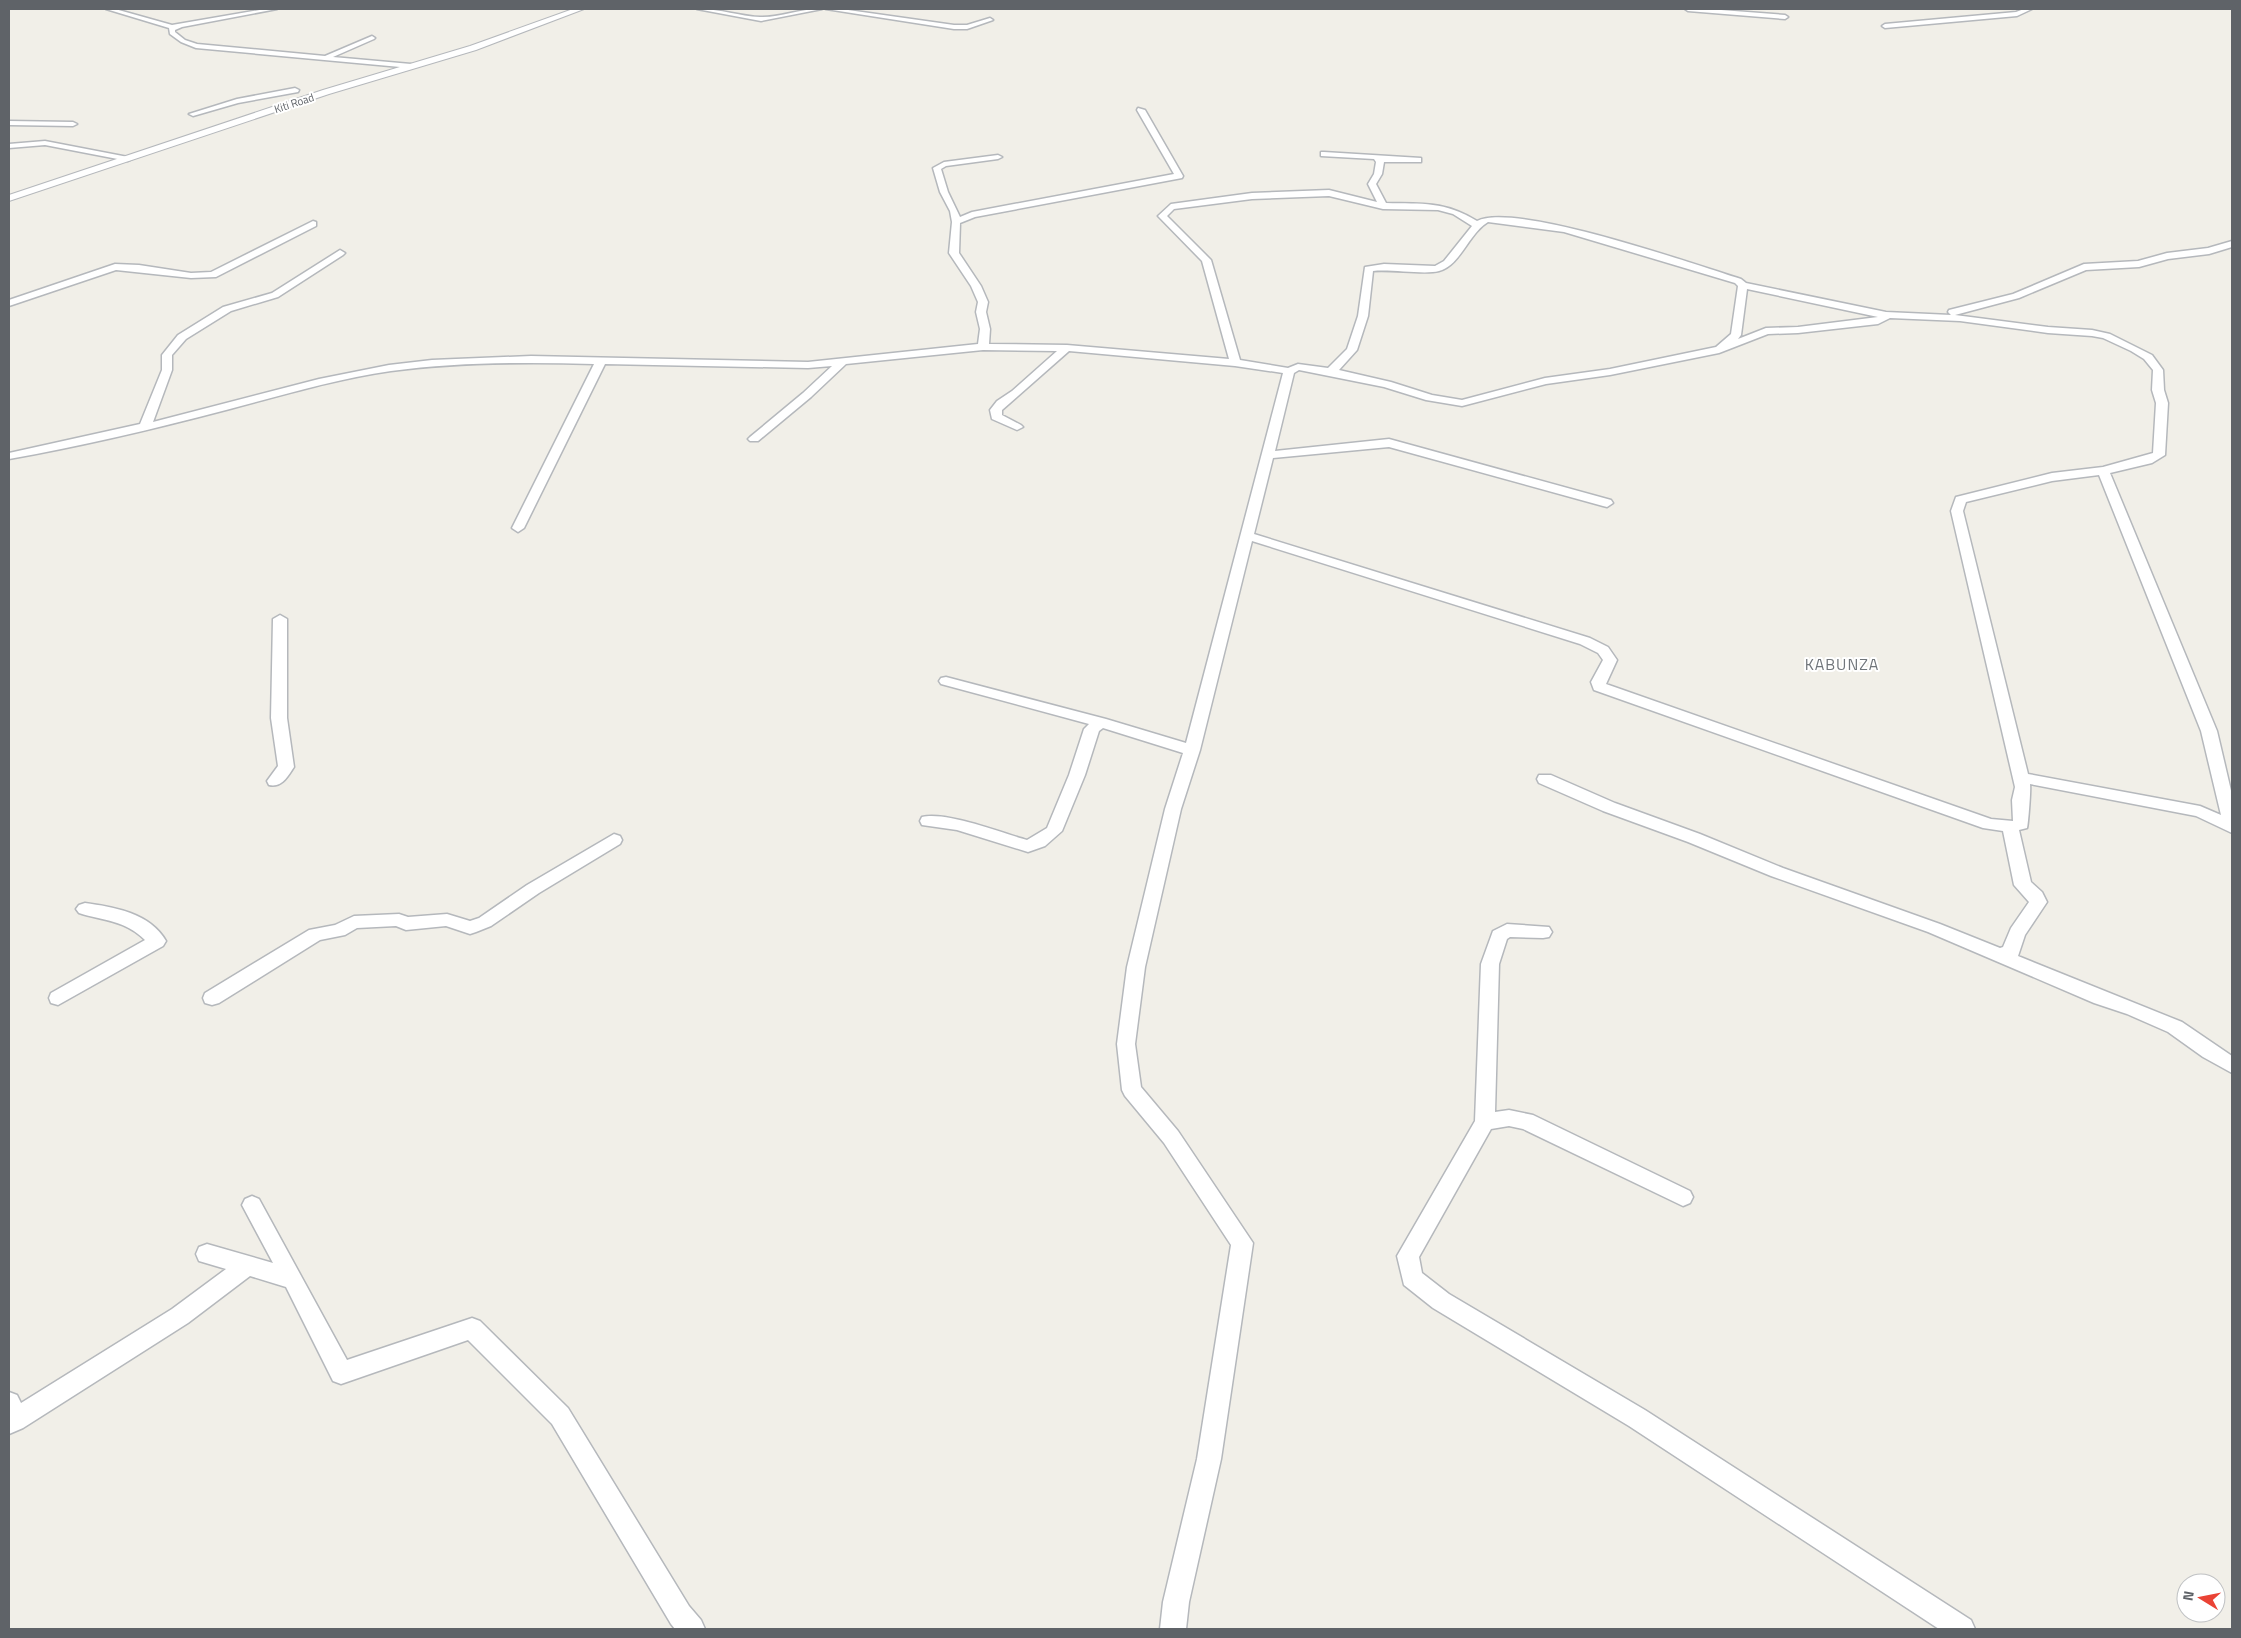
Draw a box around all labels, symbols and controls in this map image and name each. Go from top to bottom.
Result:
street label: Kiti Road [272,89,316,117]
district label: KABUNZA [1805,652,1879,676]
north arrow [2176,1573,2226,1623]
text: N [2177,1589,2199,1602]

